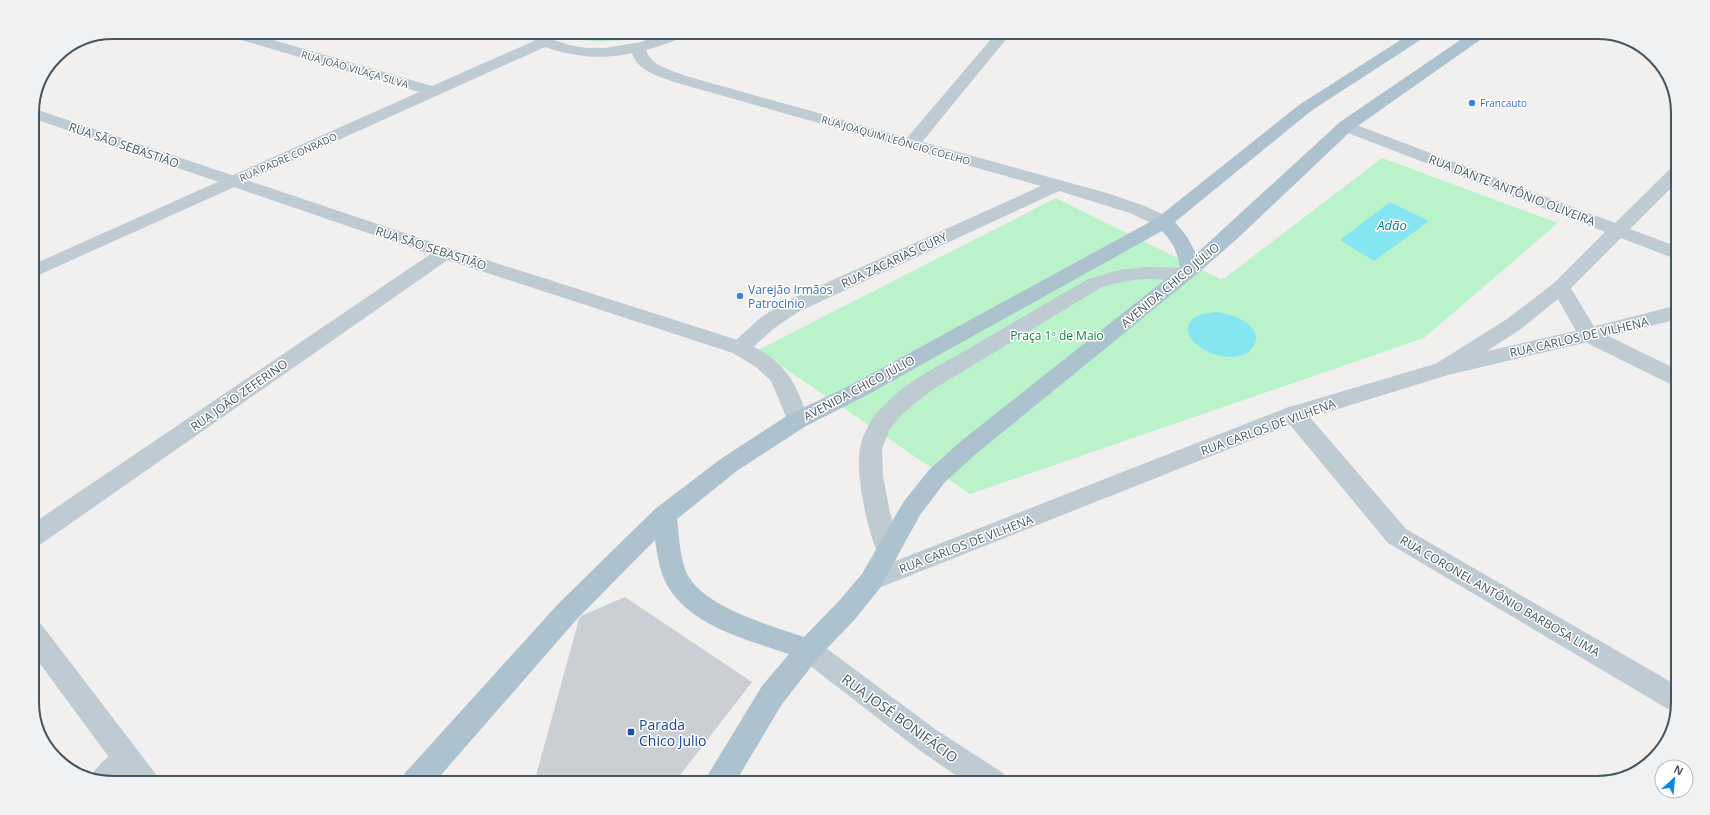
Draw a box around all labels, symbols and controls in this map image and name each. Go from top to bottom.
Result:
street label: RUA JOÃO VILAÇA SILVA [300,47,411,91]
place label: Francauto [1480,96,1527,110]
marker: Francauto [1467,98,1477,108]
street label: RUA JOAQUIM LEÔNCIO COELHO [820,112,972,168]
street label: RUA SÃO SEBASTIÃO [67,118,181,172]
street label: RUA PADRE CONRADO [237,129,339,185]
street label: RUA DANTE ANTÔNIO OLIVEIRA [1426,150,1598,230]
water label: Adão [1376,216,1407,234]
street label: RUA SÃO SEBASTIÃO [373,222,489,274]
street label: RUA ZACARIAS CURY [838,228,950,292]
street label: AVENIDA CHICO JÚLIO [1117,239,1223,331]
place label: Varejão Irmãos Patrocinio [748,281,833,312]
marker: Varejão Irmãos Patrocinio [735,291,745,301]
street label: RUA CARLOS DE VILHENA [1508,313,1651,361]
park label: Praça 1º de Maio [1010,327,1104,344]
street label: AVENIDA CHICO JÚLIO [800,351,918,425]
street label: RUA JOÃO ZEFERINO [187,355,291,435]
street label: RUA CARLOS DE VILHENA [1198,395,1338,459]
street label: RUA CARLOS DE VILHENA [897,510,1036,577]
street label: RUA CORONEL ANTÔNIO BARBOSA LIMA [1397,532,1603,661]
street label: RUA JOSÉ BONIFÁCIO [838,669,962,767]
place label: Parada Chico Julio [639,715,707,750]
marker: Parada Chico Julio [626,727,636,737]
north arrow [1654,759,1694,799]
text: N [1671,761,1686,778]

